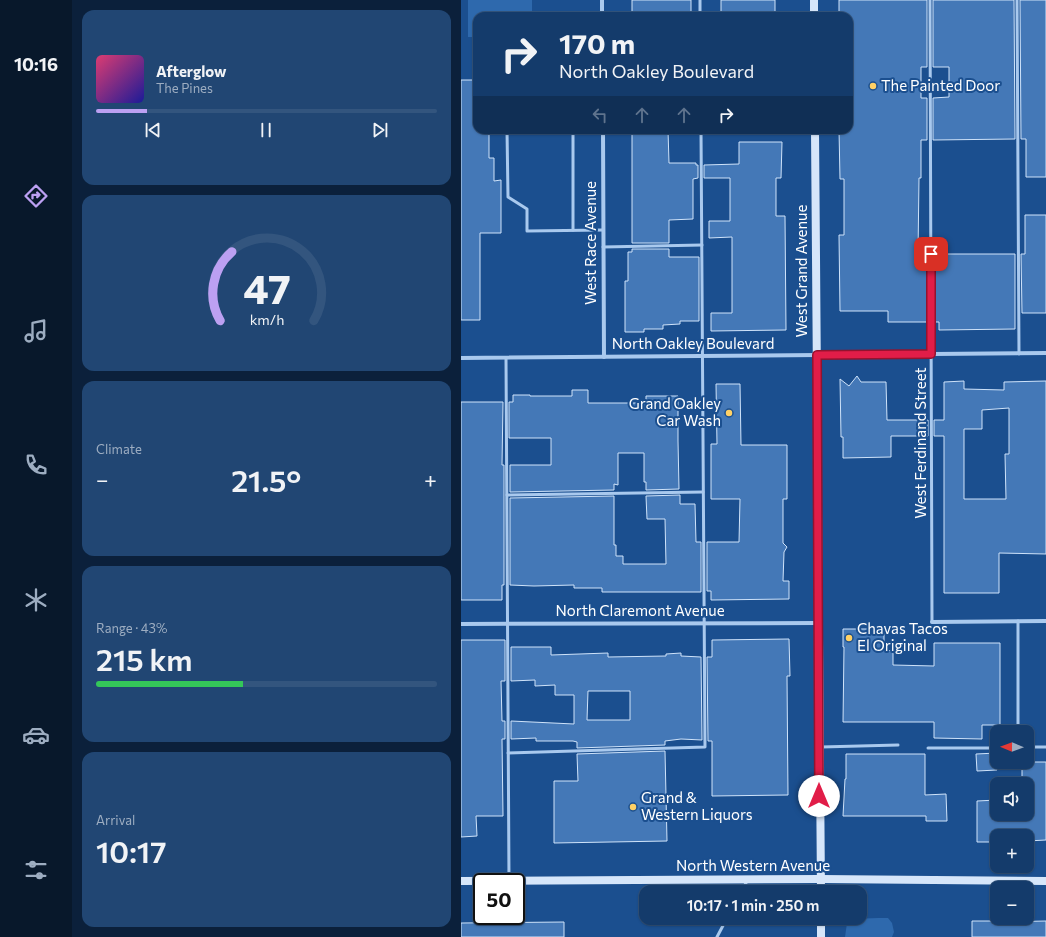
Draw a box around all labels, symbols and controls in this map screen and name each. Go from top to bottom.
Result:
text: 170 m [559,26,635,60]
icon: right [493,28,545,80]
text: 10:16 [14,53,58,75]
text: North Oakley Boulevard [559,60,754,82]
text: Afterglow [156,62,226,80]
place label: The Painted Door [881,76,1000,94]
text: The Pines [156,80,213,96]
marker: The Painted Door [868,81,878,91]
icon: left [589,104,611,126]
icon: ahead [631,104,653,126]
icon: ahead [673,104,695,126]
icon: right [715,104,737,126]
icon: previous [142,119,164,141]
icon: pause [255,119,277,141]
icon: next [369,119,391,141]
street label: West Race Avenue [581,181,599,305]
icon: directions [22,182,50,210]
street label: West Grand Avenue [792,205,810,337]
pin [914,237,948,271]
icon: arrive [920,243,942,265]
text: 47 [243,262,290,313]
text: km/h [249,310,284,328]
icon: music [22,317,50,345]
street label: North Oakley Boulevard [612,334,774,352]
street label: West Ferdinand Street [911,367,929,519]
place label: Grand Oakley Car Wash [629,394,721,429]
marker: Grand Oakley Car Wash [724,408,734,418]
text: Climate [96,441,142,457]
icon: phone [22,451,50,479]
text: 21.5° [231,461,301,498]
text: − [96,466,109,493]
text: + [424,466,437,493]
icon: climate [22,586,50,614]
street label: North Claremont Avenue [555,601,725,619]
place label: Chavas Tacos El Original [857,619,948,654]
text: Range · 43% [96,620,167,636]
marker: Chavas Tacos El Original [844,633,854,643]
text: 215 km [96,640,192,677]
icon: car [22,721,50,749]
north arrow [990,725,1034,769]
map controls [990,725,1034,925]
position arrow [798,775,840,817]
button: sound [990,777,1034,821]
place label: Grand & Western Liquors [641,788,753,823]
marker: Grand & Western Liquors [628,802,638,812]
text: Arrival [96,812,135,828]
button: + [990,829,1034,873]
text: 10:17 [96,832,166,869]
icon: filters [22,856,50,884]
street label: North Western Avenue [676,856,830,874]
speed limit sign: 50 [473,873,525,925]
button: − [990,881,1034,925]
text: 10:17 · 1 min · 250 m [687,896,819,914]

